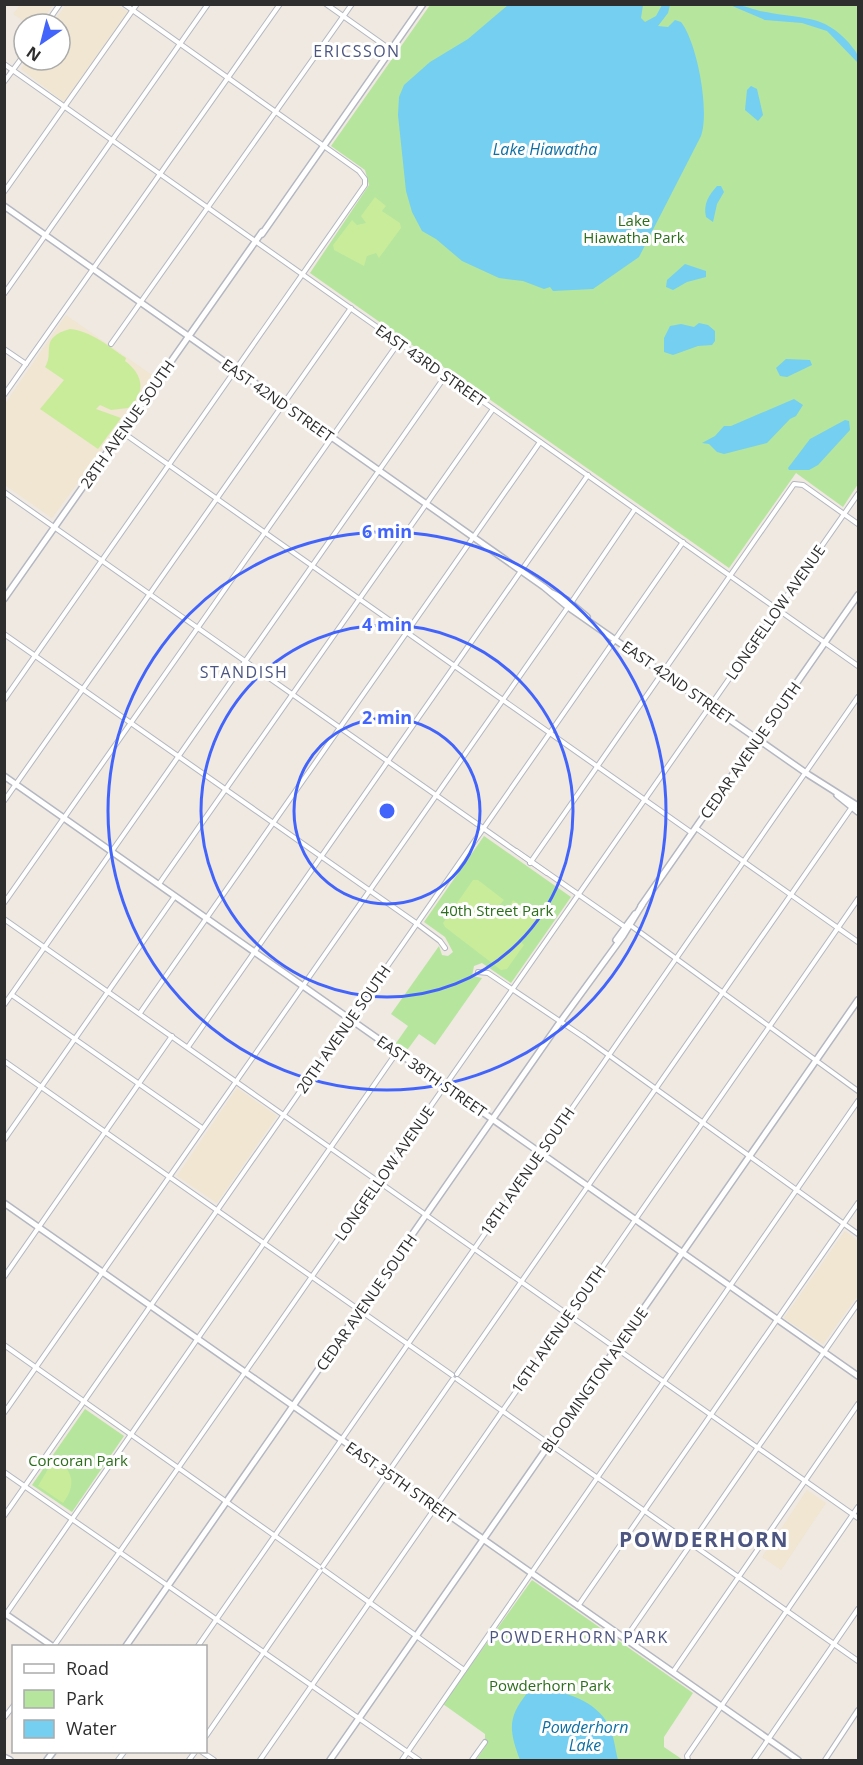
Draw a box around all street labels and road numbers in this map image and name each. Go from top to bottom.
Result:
street label: EAST 43RD STREET [372,320,491,411]
street label: EAST 42ND STREET [218,354,338,447]
street label: 28TH AVENUE SOUTH [75,356,179,492]
street label: LONGFELLOW AVENUE [721,541,829,683]
street label: EAST 42ND STREET [618,636,738,729]
street label: CEDAR AVENUE SOUTH [695,678,805,822]
street label: 20TH AVENUE SOUTH [291,961,395,1097]
street label: EAST 38TH STREET [373,1031,491,1122]
street label: LONGFELLOW AVENUE [330,1102,438,1244]
street label: 18TH AVENUE SOUTH [475,1103,579,1239]
street label: CEDAR AVENUE SOUTH [311,1230,421,1374]
street label: 16TH AVENUE SOUTH [506,1261,610,1397]
street label: BLOOMINGTON AVENUE [536,1303,652,1457]
street label: EAST 35TH STREET [342,1437,460,1528]

